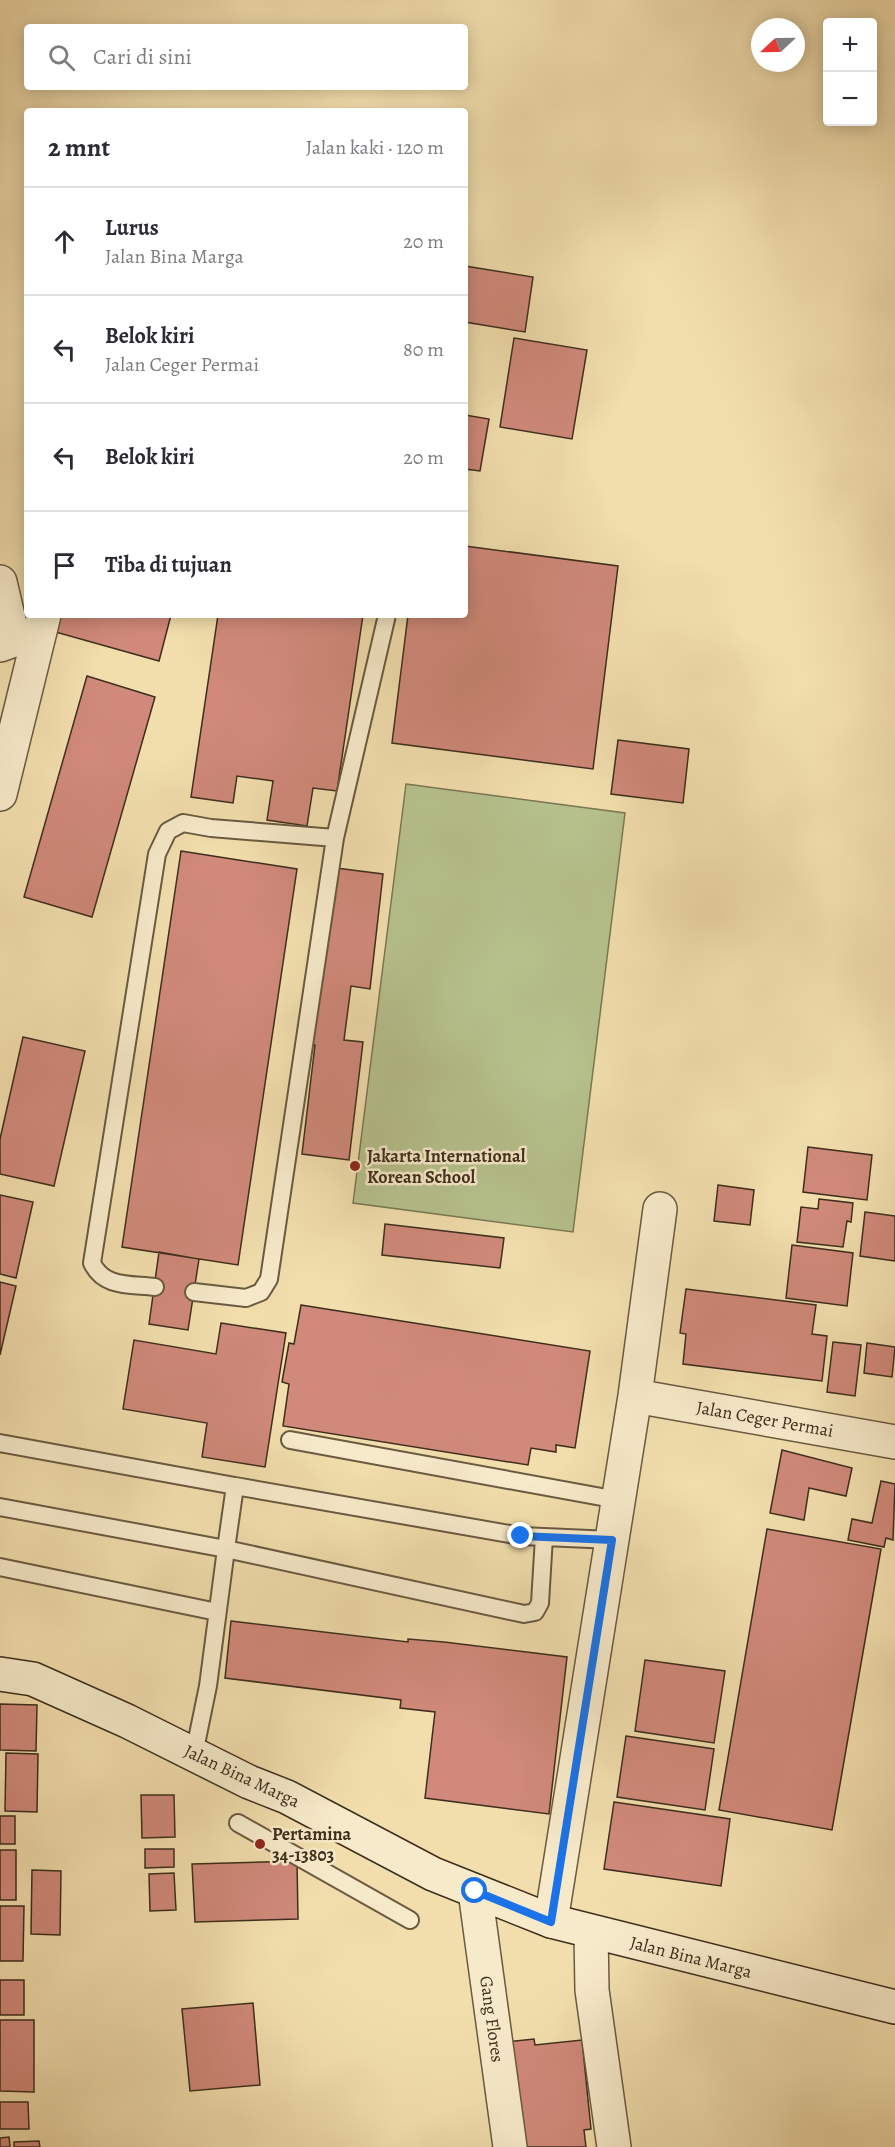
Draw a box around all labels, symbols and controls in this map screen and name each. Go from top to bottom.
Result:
north arrow [751,18,805,72]
map controls [823,18,877,126]
button: + [823,18,877,72]
search box [24,24,468,90]
icon: search [45,41,78,74]
text: Cari di sini [93,42,192,72]
button: − [823,72,877,126]
text: 2 mnt [48,130,110,165]
text: Jalan kaki · 120 m [306,134,444,161]
text: Lurus [105,213,159,243]
icon: ahead [48,225,81,258]
text: 20 m [403,228,444,255]
text: Jalan Bina Marga [105,243,244,270]
text: Belok kiri [105,321,194,351]
icon: left [48,333,81,366]
text: 80 m [403,336,444,363]
text: Jalan Ceger Permai [105,351,259,378]
icon: left [48,441,81,474]
text: Belok kiri [105,442,194,472]
text: 20 m [403,444,444,471]
icon: arrive [48,549,81,582]
text: Tiba di tujuan [105,550,232,580]
place label: Jakarta International Korean School [367,1144,526,1189]
marker: Jakarta International Korean School [348,1159,362,1173]
street label: Jalan Ceger Permai [695,1395,835,1443]
route end [507,1522,533,1548]
street label: Jalan Bina Marga [180,1739,304,1814]
place label: Pertamina 34-13803 [272,1822,352,1867]
marker: Pertamina 34-13803 [253,1837,267,1851]
route start [461,1877,487,1903]
street label: Jalan Bina Marga [627,1930,755,1984]
street label: Gang Flores [474,1974,510,2064]

